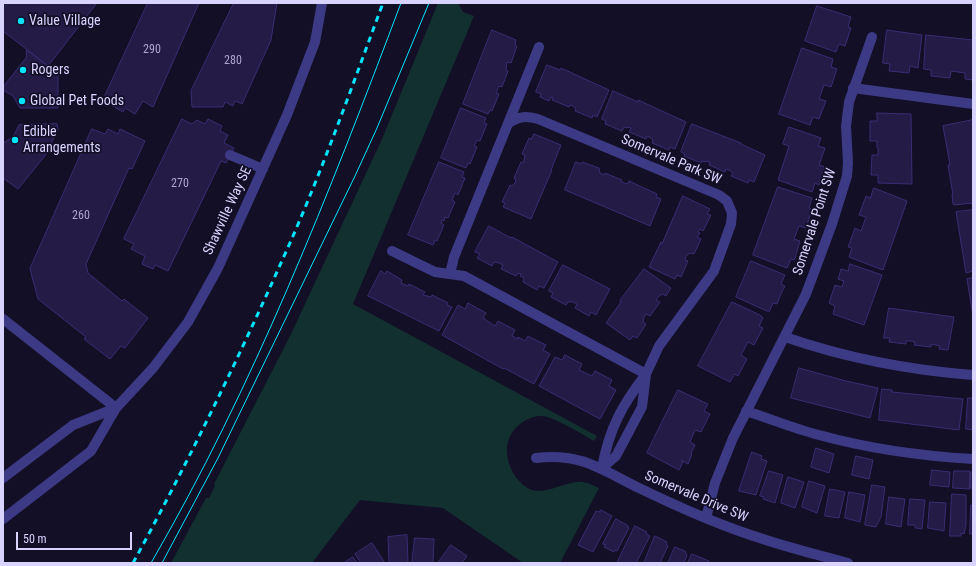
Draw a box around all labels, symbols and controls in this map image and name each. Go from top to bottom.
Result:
place label: Value Village [29,13,101,29]
marker: Value Village [16,16,26,26]
house number: 290 [143,43,161,57]
house number: 280 [224,54,242,68]
place label: Rogers [31,62,70,78]
marker: Rogers [18,65,28,75]
place label: Global Pet Foods [30,93,124,109]
marker: Global Pet Foods [17,96,27,106]
place label: Edible Arrangements [23,124,101,156]
street label: Somervale Park SW [618,131,724,189]
marker: Edible Arrangements [10,135,20,145]
street label: Shawville Way SE [200,164,256,258]
street label: Somervale Point SW [790,166,840,278]
house number: 270 [171,177,189,191]
house number: 260 [72,209,90,223]
street label: Somervale Drive SW [642,468,750,526]
scale bar [18,524,134,550]
text: 50 m [23,532,47,546]

